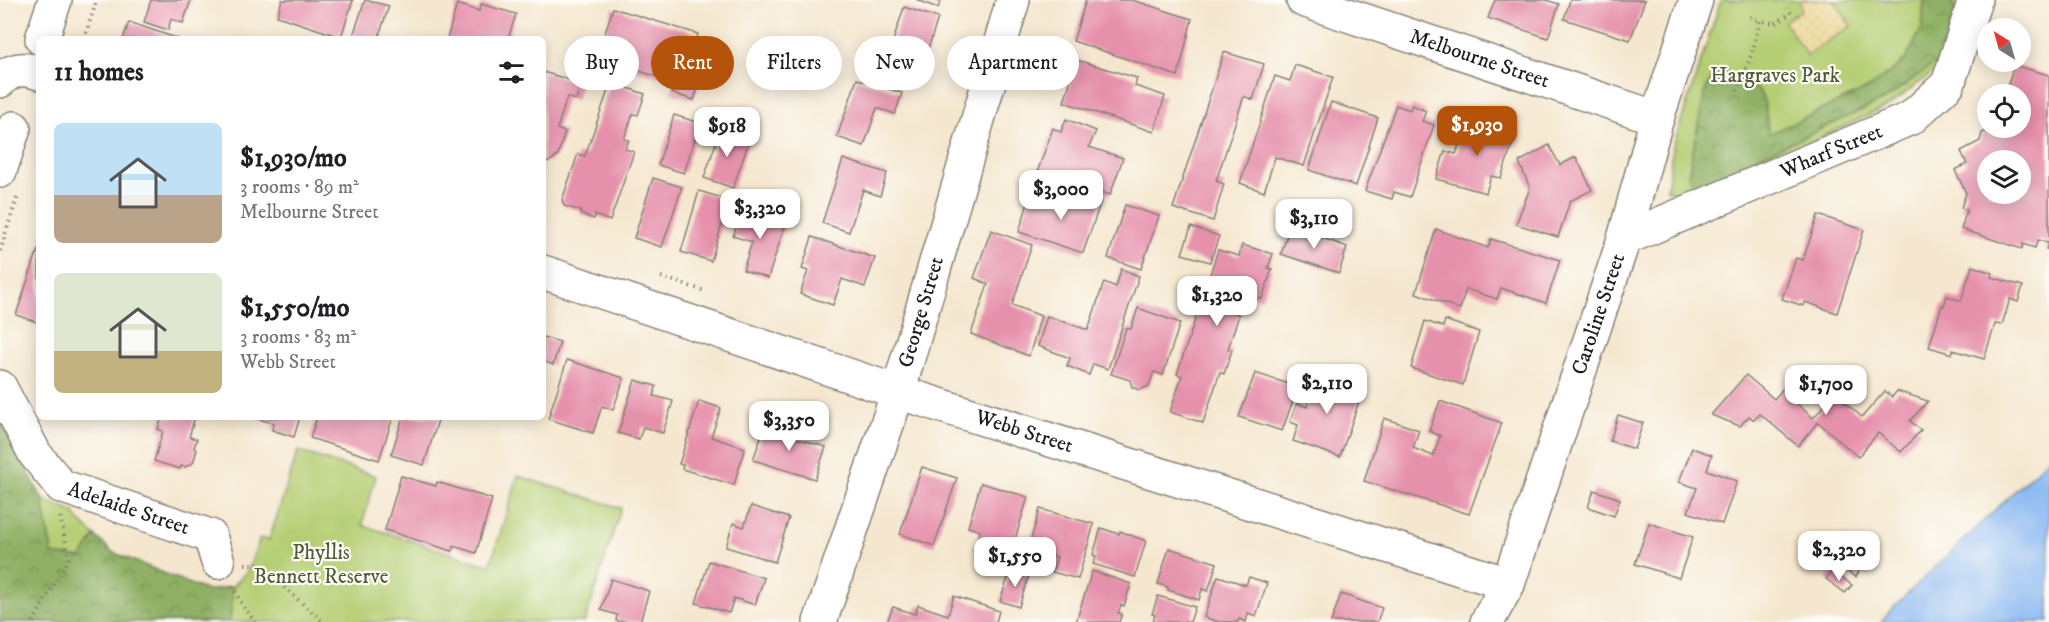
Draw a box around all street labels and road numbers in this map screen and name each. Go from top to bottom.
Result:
street label: Melbourne Street [1406,23,1553,94]
street label: Wharf Street [1775,118,1887,185]
street label: Caroline Street [1566,250,1631,378]
street label: George Street [893,253,950,371]
street label: Webb Street [971,404,1076,459]
street label: Adelaide Street [64,476,193,541]

